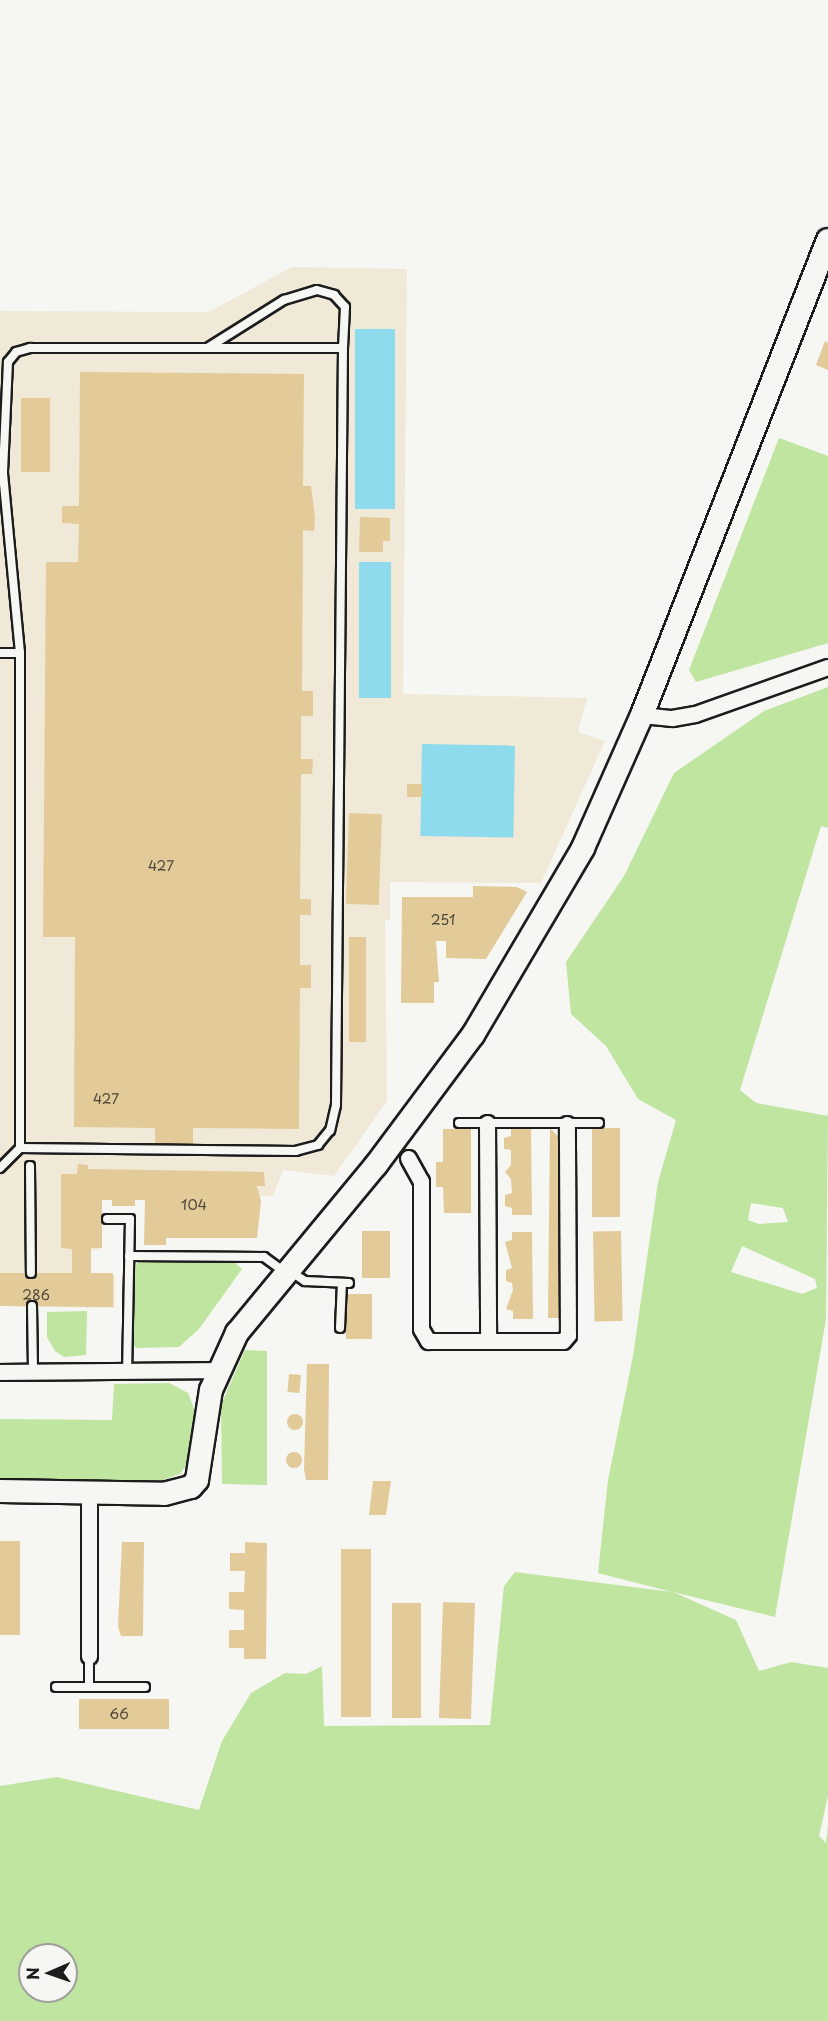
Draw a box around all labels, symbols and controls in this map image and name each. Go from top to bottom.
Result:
house number: 427 [148,858,174,874]
house number: 251 [431,912,455,928]
house number: 427 [93,1091,119,1107]
house number: 104 [181,1197,207,1213]
house number: 286 [22,1287,50,1303]
house number: 66 [109,1706,129,1722]
north arrow [18,1943,78,2003]
text: N [20,1967,44,1980]

